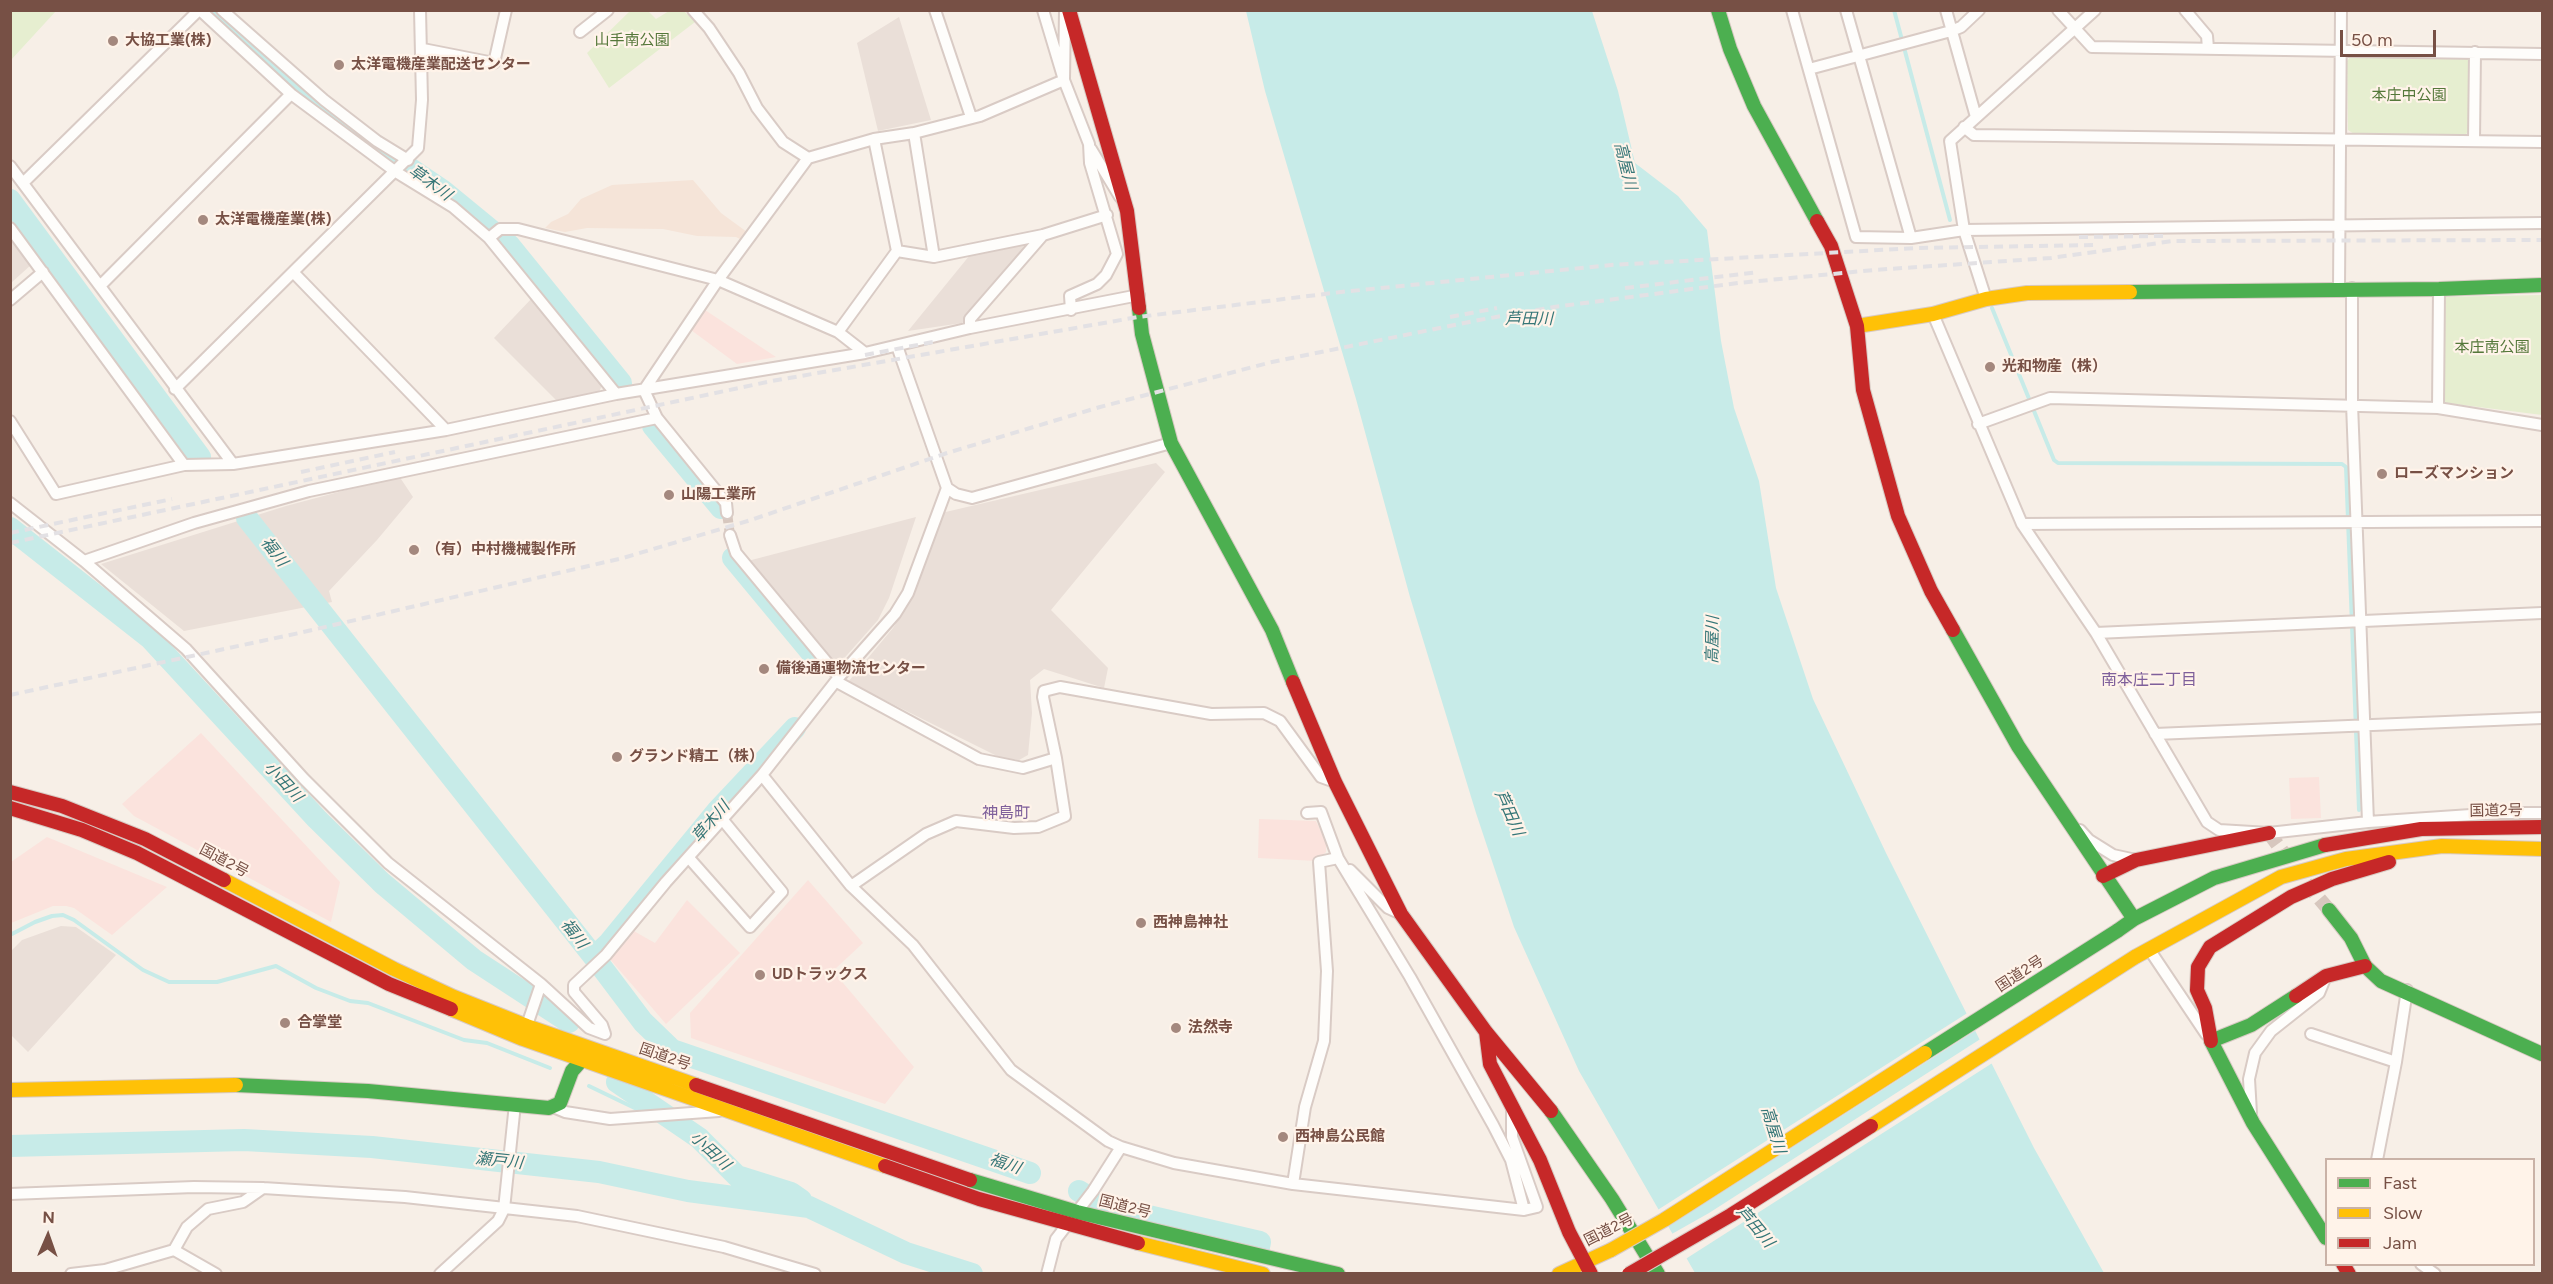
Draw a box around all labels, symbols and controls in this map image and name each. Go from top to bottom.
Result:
scale bar [2343,18,2439,56]
text: 50 m [2351,29,2393,51]
place label: 大協工業(株) [125,32,211,50]
park label: 山手南公園 [595,32,669,50]
marker: 大協工業(株) [106,34,120,48]
place label: 太洋電機産業配送センター [351,56,531,74]
marker: 太洋電機産業配送センター [332,58,346,72]
park label: 本庄中公園 [2372,87,2446,105]
water label: 高屋川 [1610,140,1640,192]
water label: 草木川 [405,161,455,205]
place label: 太洋電機産業(株) [215,211,331,229]
marker: 太洋電機産業(株) [196,213,210,227]
water label: 芦田川 [1505,309,1553,329]
park label: 本庄南公園 [2455,339,2529,357]
place label: 光和物産（株） [2002,358,2107,376]
marker: 光和物産（株） [1983,360,1997,374]
place label: ローズマンション [2394,465,2514,483]
marker: ローズマンション [2375,467,2389,481]
place label: 山陽工業所 [681,486,756,504]
marker: 山陽工業所 [662,488,676,502]
water label: 福川 [257,533,291,571]
place label: （有）中村機械製作所 [426,541,576,559]
marker: （有）中村機械製作所 [407,543,421,557]
water label: 高屋川 [1703,616,1723,664]
place label: 備後通運物流センター [776,660,926,678]
marker: 備後通運物流センター [757,662,771,676]
district label: 南本庄二丁目 [2101,670,2197,690]
place label: グランド精工（株） [629,748,764,766]
marker: グランド精工（株） [610,750,624,764]
water label: 小田川 [260,758,306,806]
water label: 芦田川 [1490,787,1528,839]
water label: 草木川 [688,798,734,846]
street label: 国道2号 [2469,802,2523,820]
district label: 神島町 [982,803,1030,823]
street label: 国道2号 [196,841,252,881]
place label: 西神島神社 [1153,914,1228,932]
water label: 福川 [557,915,591,953]
marker: 西神島神社 [1134,916,1148,930]
street label: 国道2号 [1993,952,2047,996]
place label: UDトラックス [772,966,868,984]
marker: UDトラックス [753,968,767,982]
place label: 合掌堂 [297,1014,342,1032]
marker: 合掌堂 [278,1016,292,1030]
place label: 法然寺 [1188,1019,1233,1037]
marker: 法然寺 [1169,1021,1183,1035]
street label: 国道2号 [637,1040,693,1074]
water label: 高屋川 [1757,1104,1789,1156]
water label: 小田川 [686,1128,734,1174]
place label: 西神島公民館 [1295,1128,1385,1146]
marker: 西神島公民館 [1276,1130,1290,1144]
water label: 瀬戸川 [474,1149,524,1173]
water label: 福川 [987,1150,1023,1178]
legend [2325,1158,2535,1266]
text: Fast [2383,1172,2417,1194]
street label: 国道2号 [1097,1192,1153,1222]
water label: 芦田川 [1732,1202,1778,1252]
text: Slow [2383,1202,2422,1224]
north arrow [18,1206,78,1266]
text: N [42,1208,55,1227]
street label: 国道2号 [1581,1210,1637,1250]
text: Jam [2383,1232,2417,1254]

